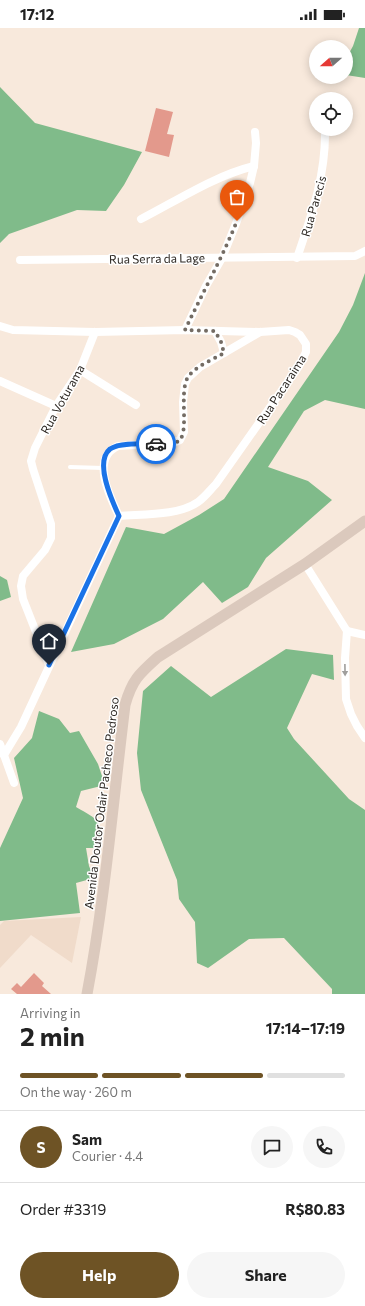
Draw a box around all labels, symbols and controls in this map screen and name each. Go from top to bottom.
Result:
text: 17:12 [20,5,54,23]
north arrow [309,40,353,84]
map controls [309,40,353,136]
button: locate [309,92,353,136]
street label: Rua Parecis [298,174,328,238]
pin [220,180,254,221]
icon: bag [226,186,248,208]
street label: Rua Serra da Lage [109,250,205,266]
street label: Rua Pacaraima [253,352,309,426]
street label: Rua Voturama [37,362,87,436]
courier [136,424,176,464]
icon: car [145,433,167,455]
pin [32,624,66,665]
icon: home [38,630,60,652]
one-way arrow [342,664,348,677]
street label: Avenida Doutor Odair Pacheco Pedroso [81,696,121,910]
text: Arriving in [20,1005,80,1021]
text: 17:14–17:19 [266,1019,345,1037]
text: 2 min [20,1020,85,1051]
text: On the way · 260 m [20,1084,132,1100]
button: chat [251,1126,293,1168]
button: phone [303,1126,345,1168]
text: Sam [72,1130,102,1148]
text: S [36,1138,46,1156]
text: Courier · 4.4 [72,1148,143,1164]
text: Order #3319 [20,1200,106,1218]
text: R$80.83 [285,1200,345,1218]
button: Help [20,1252,179,1298]
button: Share [187,1252,345,1298]

